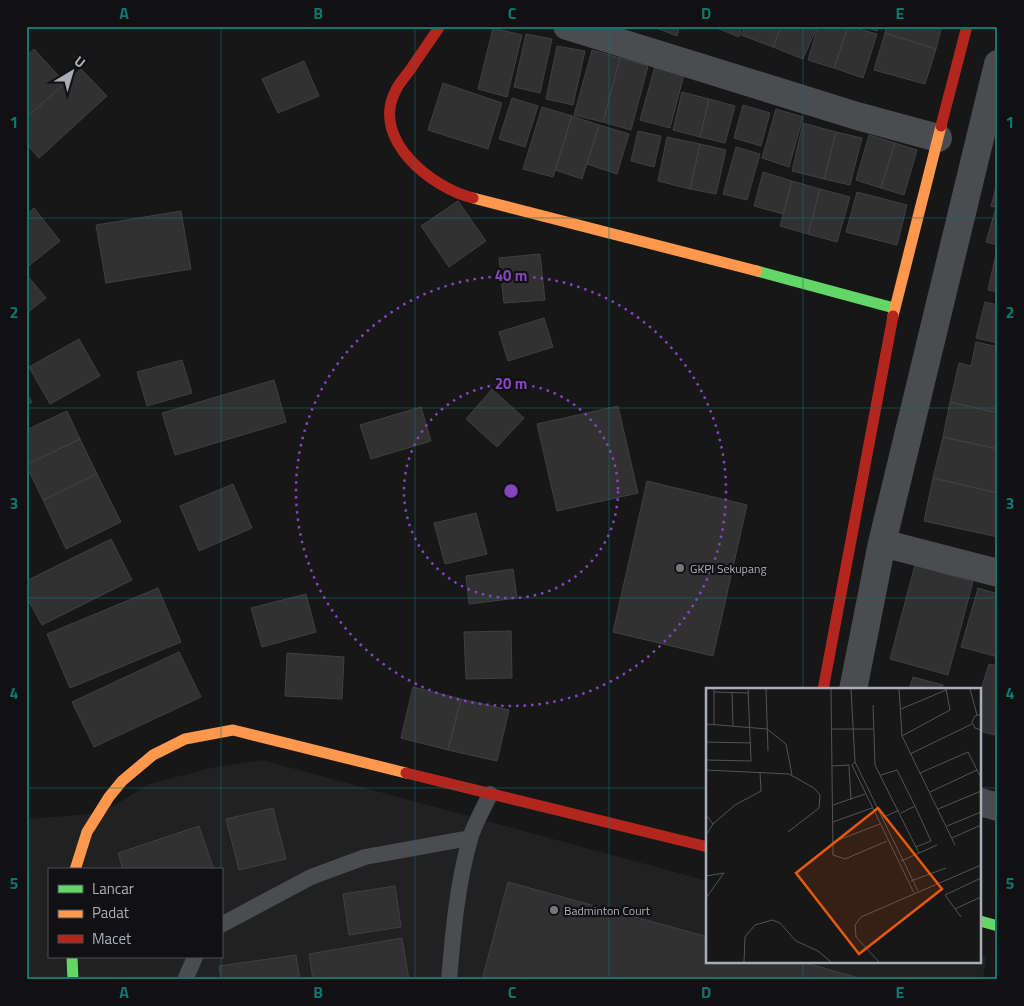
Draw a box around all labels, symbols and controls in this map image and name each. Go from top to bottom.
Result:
text: A [119,1,129,25]
text: B [313,1,323,25]
text: C [508,1,517,25]
text: D [701,1,711,25]
text: E [896,1,905,25]
north arrow [48,48,98,98]
text: U [70,50,90,72]
text: 1 [10,110,18,134]
text: 1 [1006,110,1014,134]
text: 40 m [495,264,527,287]
text: 2 [10,300,18,324]
text: 2 [1006,300,1014,324]
text: 20 m [495,372,527,395]
centre of rings [502,482,520,500]
text: 3 [10,491,18,515]
text: 3 [1006,491,1014,515]
place label: GKPI Sekupang [690,559,767,578]
marker: GKPI Sekupang [674,562,686,574]
text: 4 [10,681,19,705]
text: 4 [1006,681,1015,705]
inset map [706,688,982,964]
legend [48,868,222,958]
text: 5 [10,871,19,895]
text: 5 [1006,871,1015,895]
text: Lancar [92,877,134,900]
text: Padat [92,901,130,924]
place label: Badminton Court [564,901,651,920]
marker: Badminton Court [548,904,560,916]
text: Macet [92,927,132,950]
text: A [119,980,129,1004]
text: B [313,980,323,1004]
text: C [508,980,517,1004]
text: D [701,980,711,1004]
text: E [896,980,905,1004]

